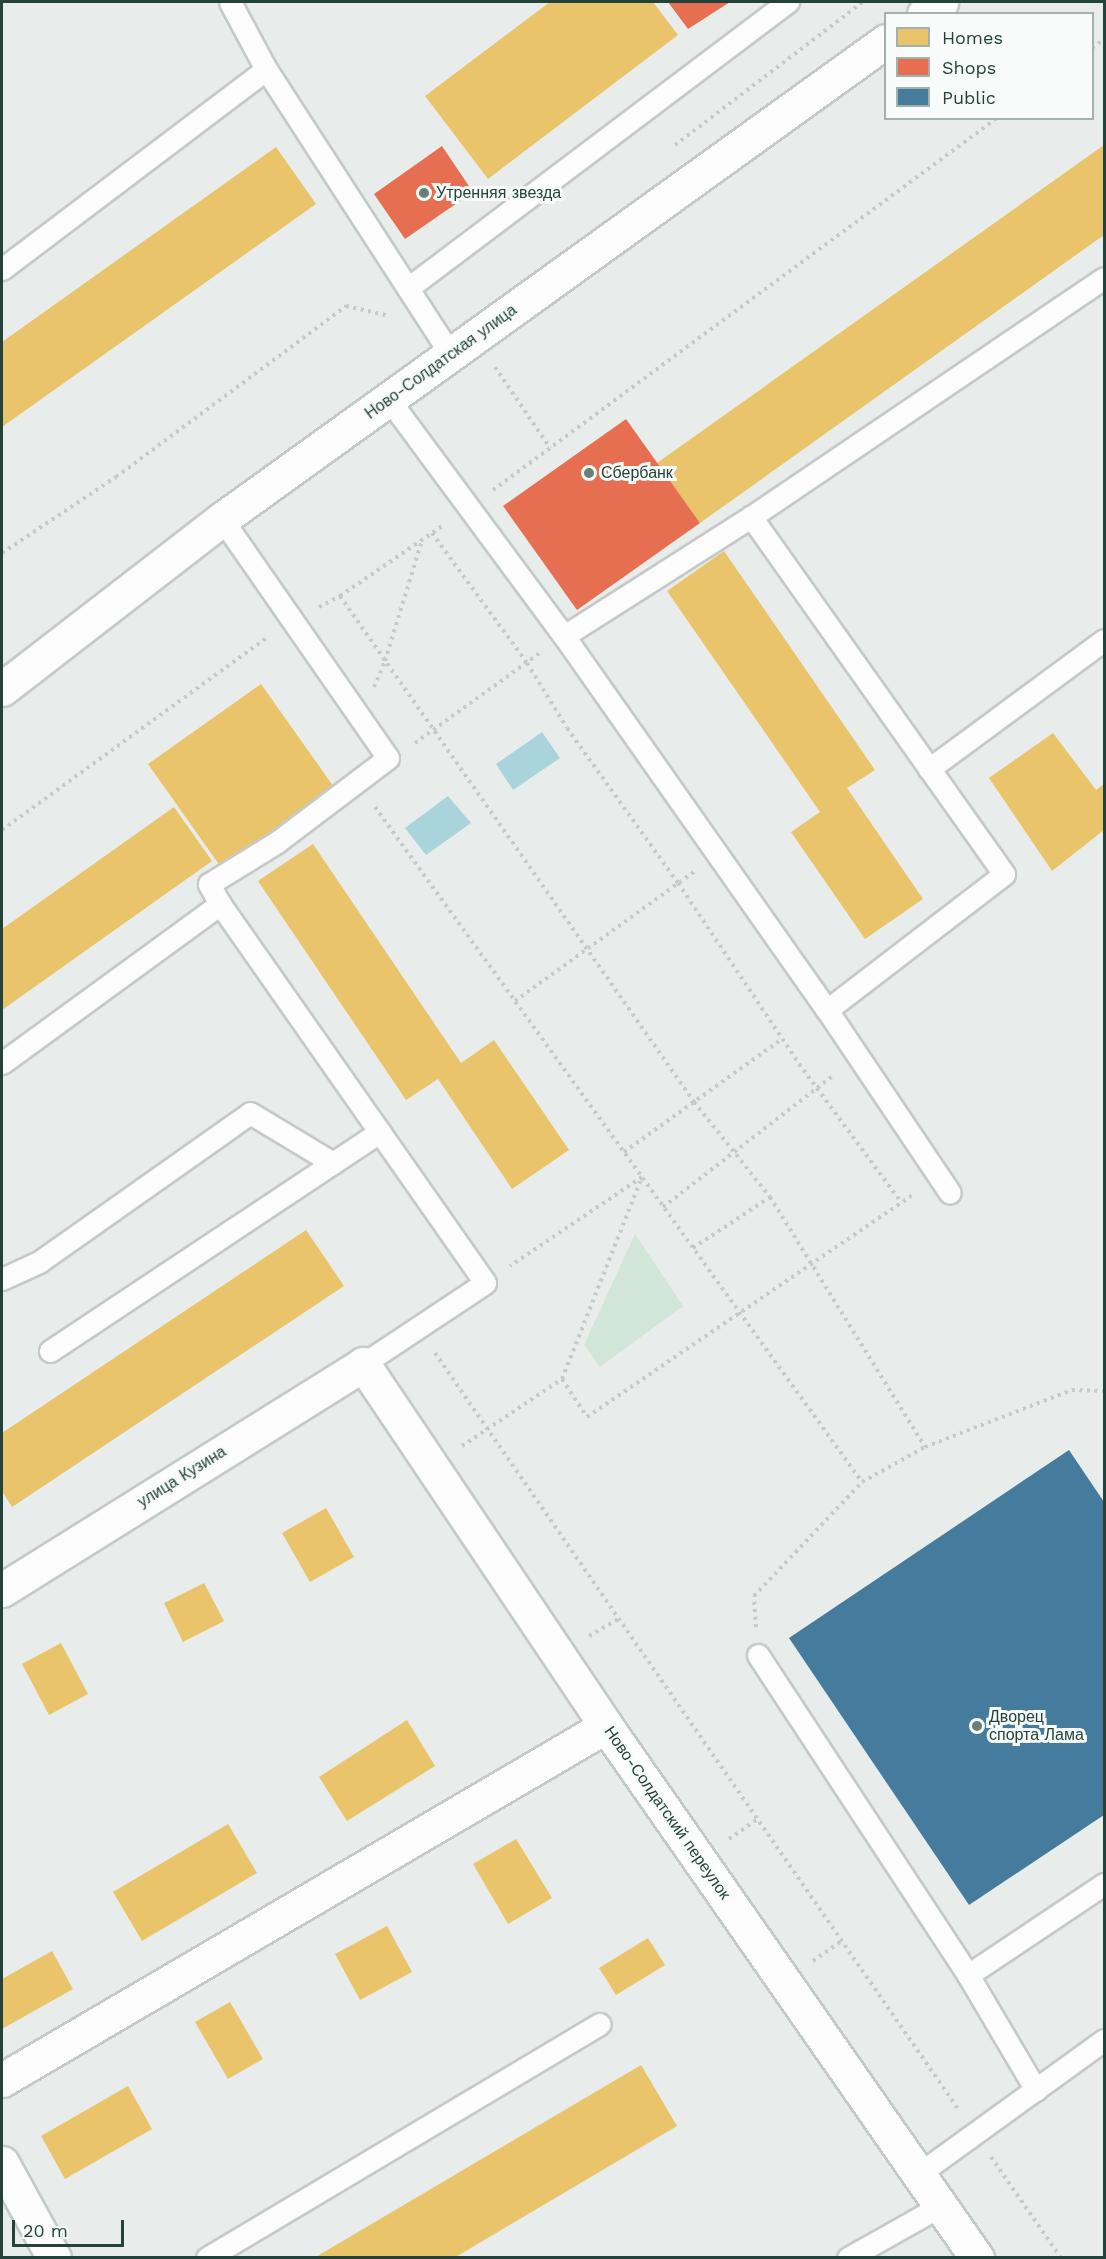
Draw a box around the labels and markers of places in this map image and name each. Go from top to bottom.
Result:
place label: Утренняя звезда [436,183,561,203]
marker: Утренняя звезда [417,186,431,200]
place label: Сбербанк [601,463,673,483]
marker: Сбербанк [582,466,596,480]
place label: Дворец спорта Лама [989,1707,1084,1745]
marker: Дворец спорта Лама [970,1719,984,1733]

